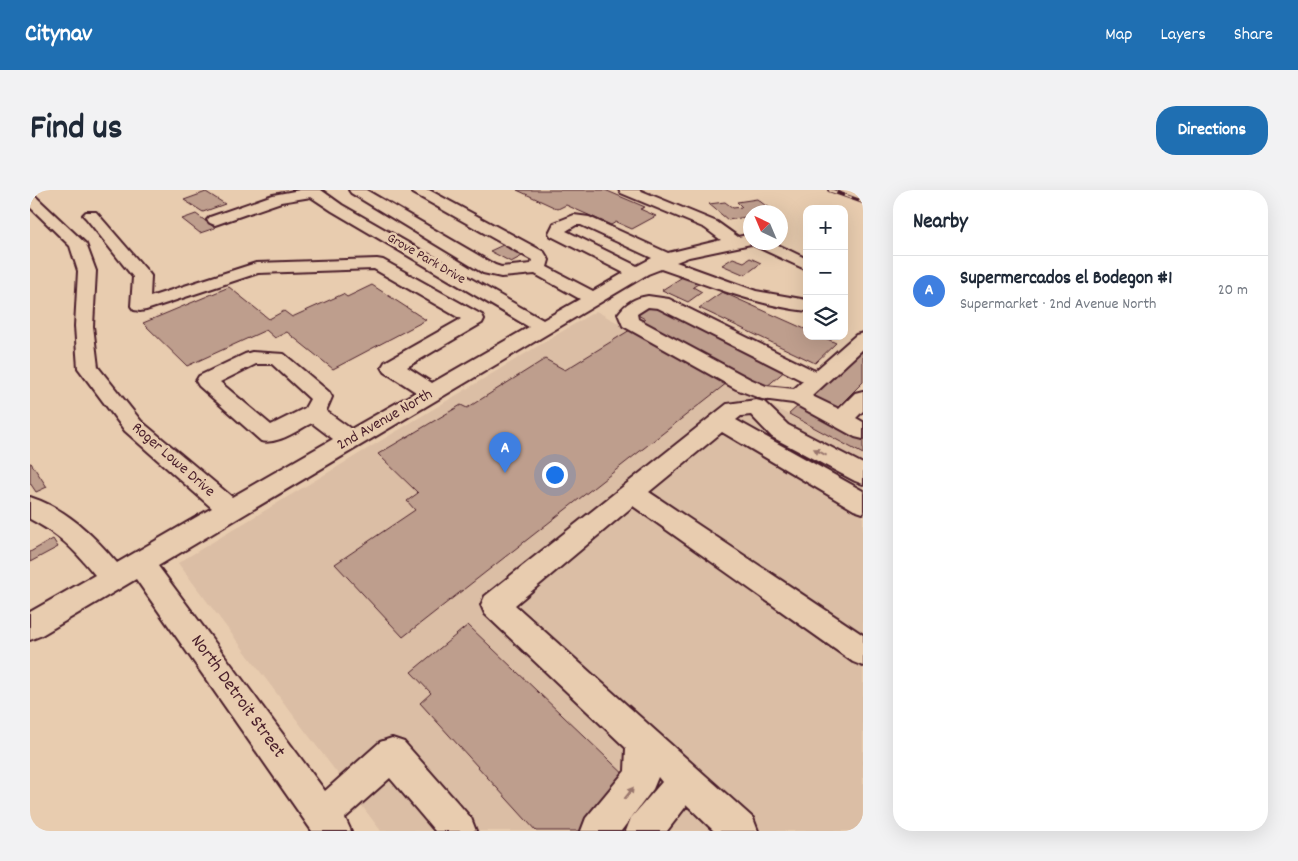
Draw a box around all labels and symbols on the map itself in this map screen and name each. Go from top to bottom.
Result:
north arrow [743,205,788,250]
street label: Grove Park Drive [383,228,469,290]
street label: 2nd Avenue North [333,383,437,457]
street label: Roger Lowe Drive [126,417,220,503]
pin: A [489,432,521,473]
one-way arrow [813,448,827,456]
your location [542,462,568,488]
street label: North Detroit Street [183,630,291,764]
one-way arrow [624,786,634,800]

